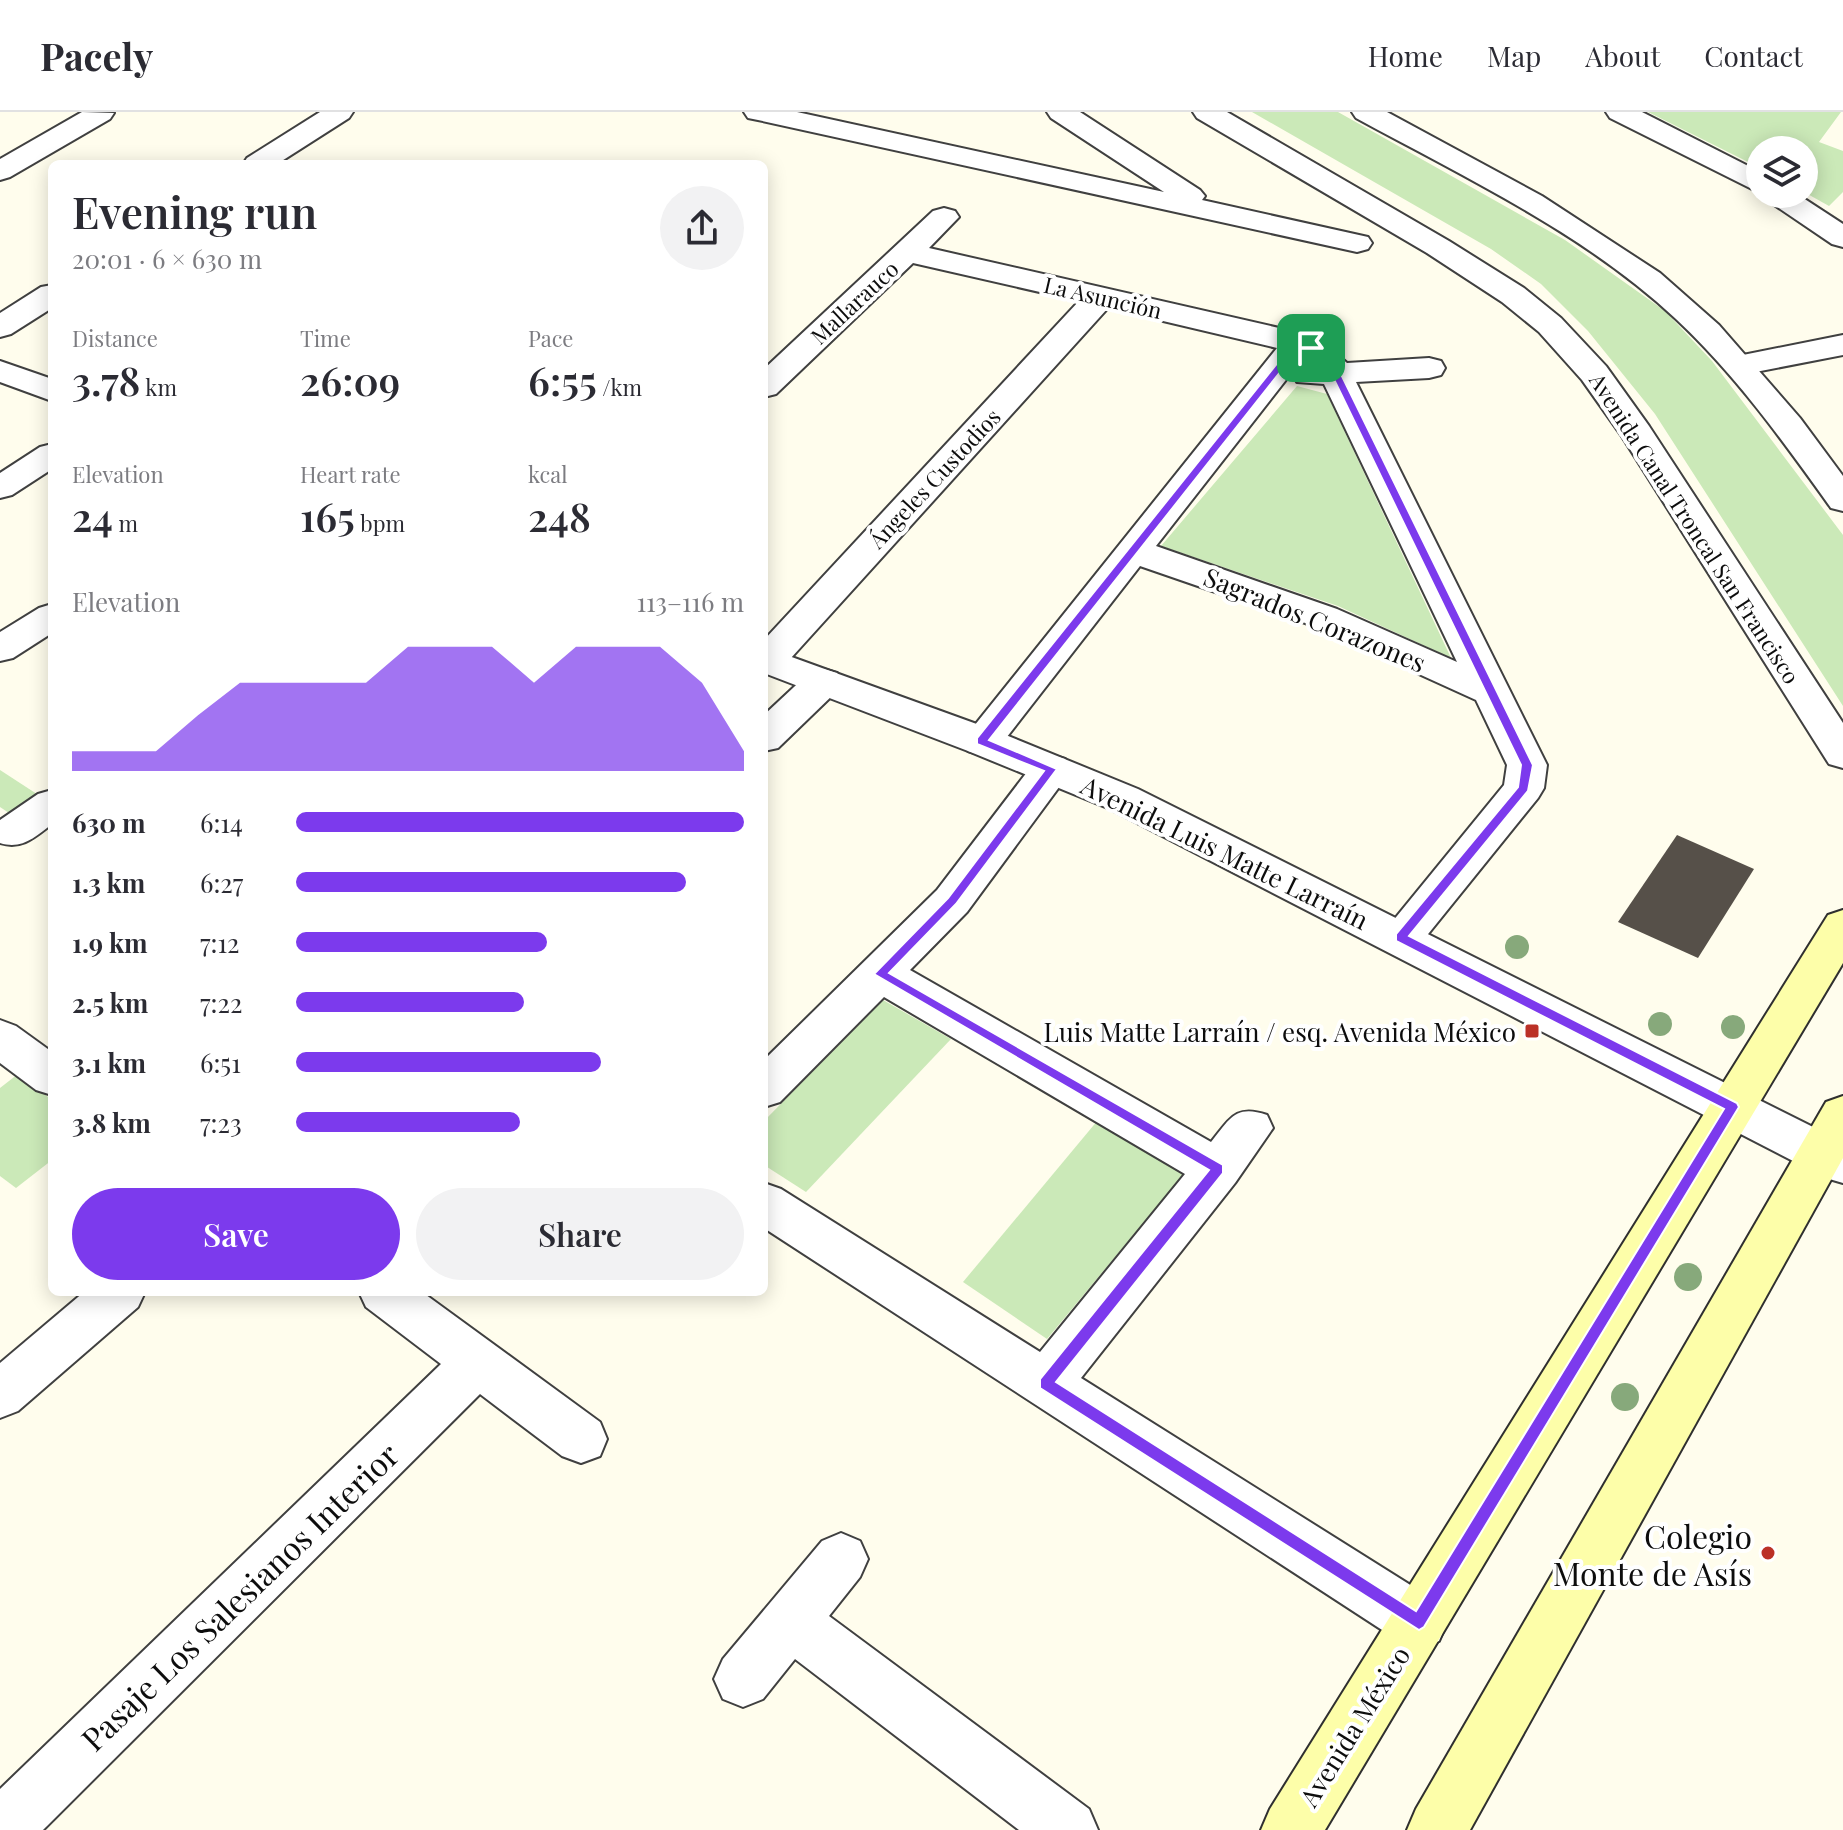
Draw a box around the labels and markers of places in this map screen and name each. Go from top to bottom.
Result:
pin [1277,314,1345,382]
place label: Luis Matte Larraín / esq. Avenida México [1043,1014,1516,1049]
marker: Luis Matte Larraín / esq. Avenida México [1523,1022,1541,1040]
place label: Colegio Monte de Asís [1553,1514,1752,1594]
marker: Colegio Monte de Asís [1759,1544,1777,1562]

